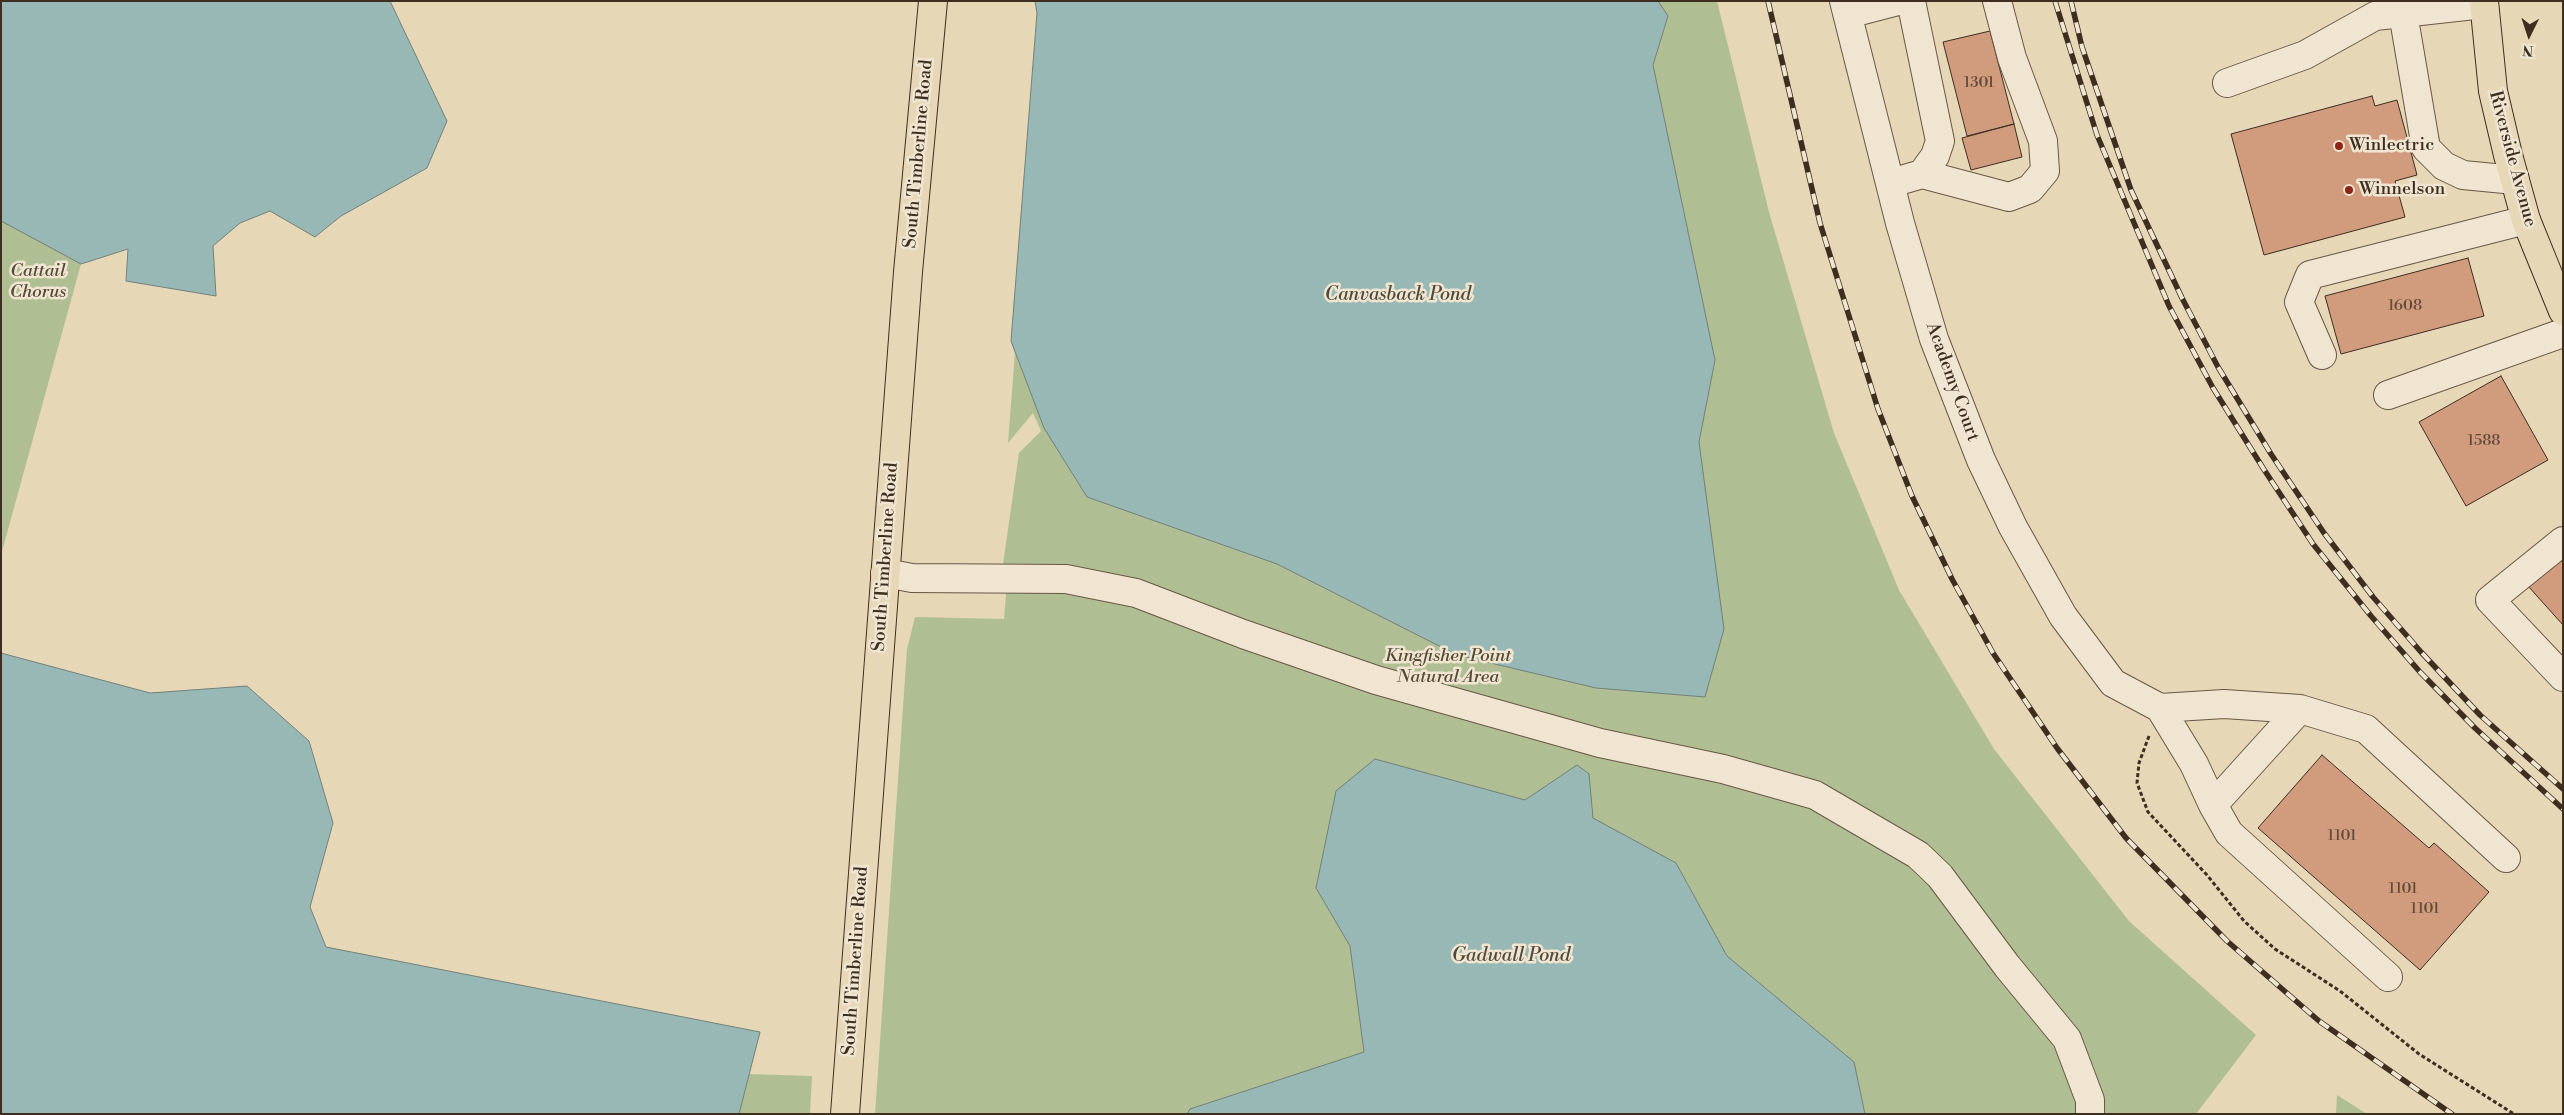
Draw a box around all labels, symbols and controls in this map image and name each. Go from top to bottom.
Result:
north arrow [2504,10,2554,60]
text: N [2522,41,2534,59]
street label: South Timberline Road [900,59,938,249]
house number: 1301 [1964,74,1994,92]
street label: Riverside Avenue [2483,89,2541,229]
place label: Winlectric [2349,135,2434,157]
marker: Winlectric [2333,140,2345,152]
place label: Winnelson [2359,179,2445,201]
marker: Winnelson [2343,184,2355,196]
park label: Cattail Chorus [10,261,66,304]
water label: Canvasback Pond [1325,284,1471,306]
house number: 1608 [2388,297,2422,315]
street label: Academy Court [1921,320,1983,444]
house number: 1588 [2467,432,2501,450]
street label: South Timberline Road [869,462,903,652]
park label: Kingfisher Point Natural Area [1385,646,1511,689]
house number: 1101 [2328,827,2356,845]
street label: South Timberline Road [839,866,873,1056]
house number: 1101 [2389,880,2417,898]
house number: 1101 [2411,900,2439,918]
water label: Gadwall Pond [1452,945,1570,967]

